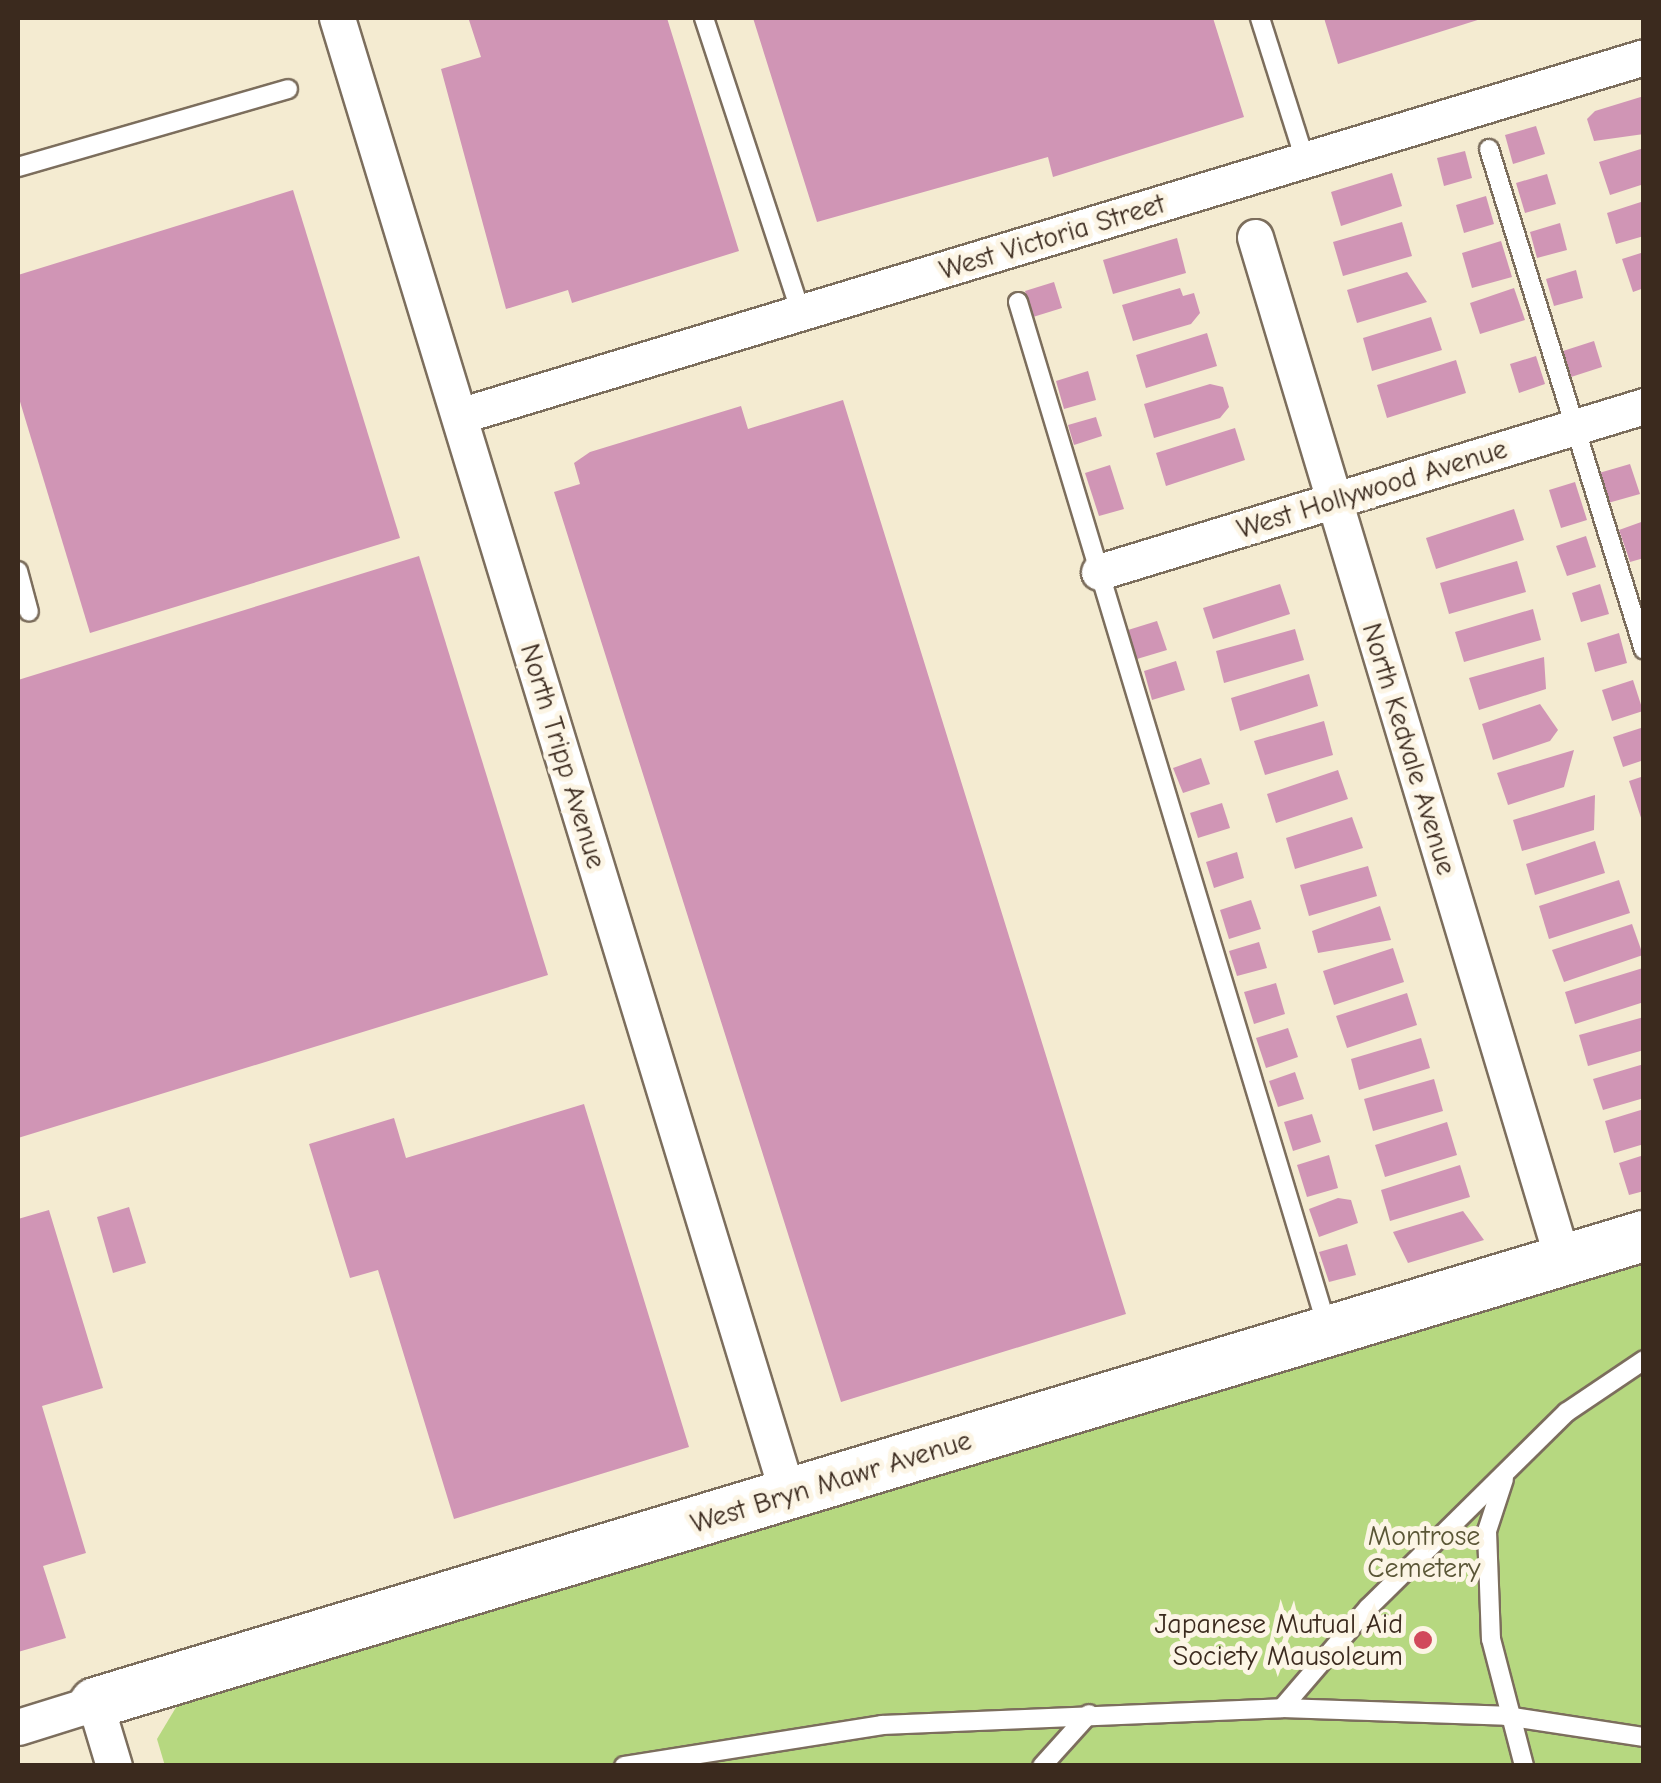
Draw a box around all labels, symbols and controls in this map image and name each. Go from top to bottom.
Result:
street label: West Victoria Street [935,187,1169,287]
street label: West Hollywood Avenue [1233,432,1511,546]
street label: North Kedvale Avenue [1355,619,1463,879]
street label: North Tripp Avenue [513,640,613,872]
street label: West Bryn Mawr Avenue [687,1423,975,1541]
park label: Montrose Cemetery [1367,1519,1481,1585]
place label: Japanese Mutual Aid Society Mausoleum [1155,1607,1403,1673]
marker: Japanese Mutual Aid Society Mausoleum [1412,1629,1434,1651]

